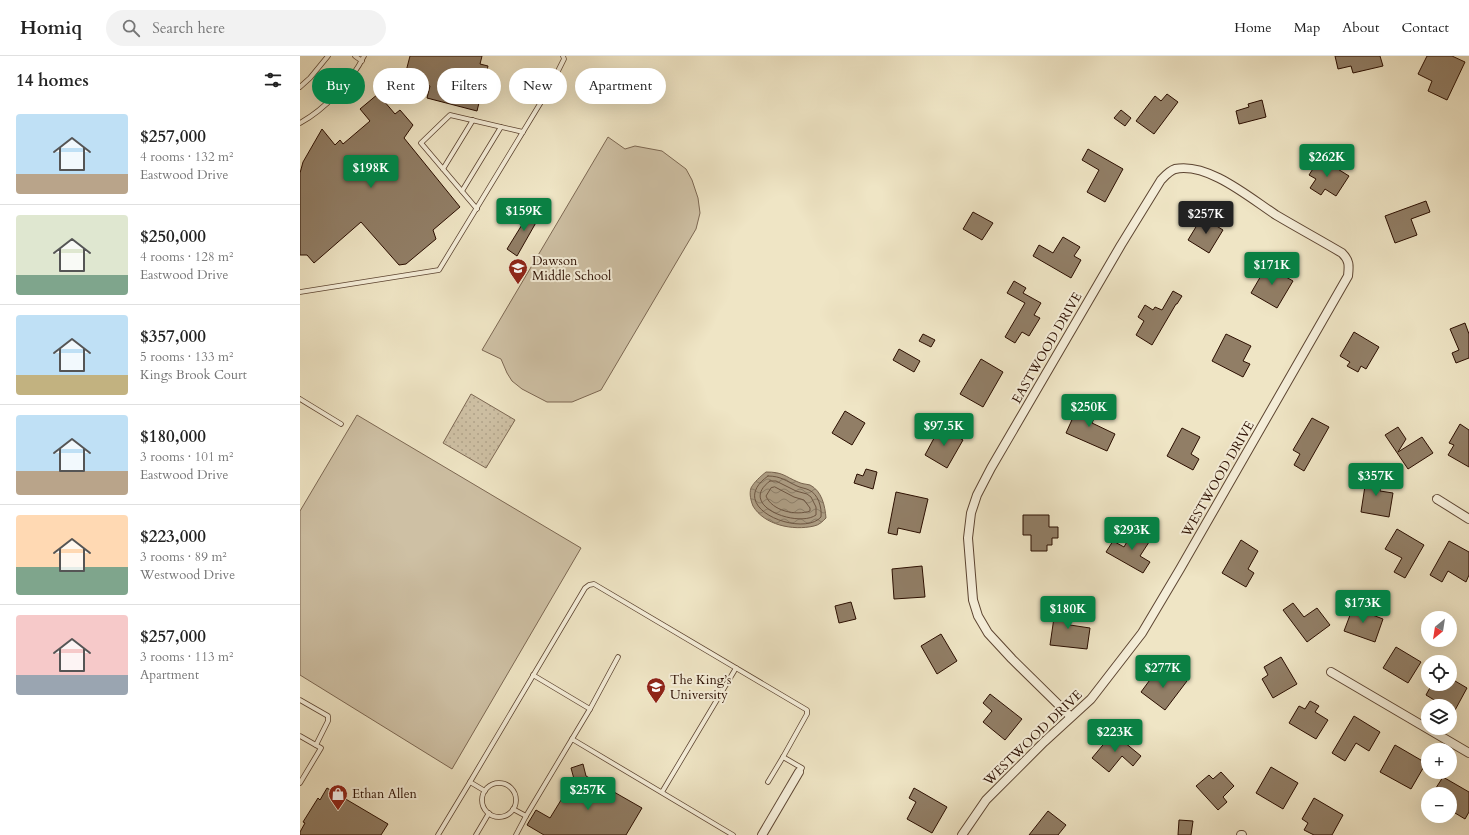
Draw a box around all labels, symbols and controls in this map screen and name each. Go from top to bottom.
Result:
search box [106,10,386,46]
text: Homiq [20,15,82,41]
icon: search [120,17,142,39]
text: Search here [152,18,225,38]
text: Home [1234,18,1272,37]
text: Map [1294,18,1320,37]
text: About [1342,18,1379,37]
text: Contact [1401,18,1449,37]
chip: Buy [312,68,365,104]
chip: Rent [373,68,429,104]
chip: Filters [437,68,501,104]
chip: New [509,68,567,104]
chip: Apartment [575,68,666,104]
text: 14 homes [16,69,89,92]
icon: filters [262,69,284,91]
text: $257,000 [140,125,206,148]
icon: home [48,130,96,178]
pin: $262K [1299,144,1355,178]
text: 4 rooms · 132 m² [140,148,233,166]
text: $262K [1308,148,1346,166]
pin: $198K [343,155,399,189]
text: $198K [352,159,390,177]
text: Eastwood Drive [140,166,228,184]
pin: $159K [496,198,552,232]
pin: $257K [1178,201,1234,235]
text: $159K [505,202,543,220]
text: $257K [1187,205,1225,223]
text: $250,000 [140,225,206,248]
icon: home [48,231,96,279]
text: 4 rooms · 128 m² [140,248,233,266]
place label: Dawson Middle School [532,252,612,285]
pin: $171K [1244,252,1300,286]
text: $171K [1253,256,1291,274]
school or university icon: Dawson Middle School [507,257,529,285]
text: Eastwood Drive [140,266,228,284]
street label: EASTWOOD DRIVE [1008,289,1086,407]
text: $357,000 [140,325,206,348]
icon: home [48,331,96,379]
text: 5 rooms · 133 m² [140,348,233,366]
text: Kings Brook Court [140,366,247,384]
pin: $250K [1061,394,1117,428]
text: $250K [1070,398,1108,416]
pin: $97.5K [911,413,977,447]
text: $97.5K [924,417,964,435]
street label: WESTWOOD DRIVE [1177,418,1259,541]
text: $180,000 [140,425,206,448]
icon: home [48,431,96,479]
text: 3 rooms · 101 m² [140,448,233,466]
pin: $357K [1348,463,1404,497]
text: Eastwood Drive [140,466,228,484]
text: $357K [1357,467,1395,485]
pin: $293K [1104,517,1160,551]
text: $293K [1113,521,1151,539]
text: $223,000 [140,525,206,548]
icon: home [48,531,96,579]
text: 3 rooms · 89 m² [140,548,227,566]
text: Westwood Drive [140,566,235,584]
pin: $173K [1335,590,1391,624]
text: $173K [1344,594,1382,612]
pin: $180K [1040,596,1096,630]
text: $180K [1049,600,1087,618]
north arrow [1421,611,1457,647]
map controls [1421,611,1457,823]
text: $257,000 [140,625,206,648]
icon: home [48,631,96,679]
text: 3 rooms · 113 m² [140,648,233,666]
pin: $277K [1135,655,1191,689]
button: locate [1421,655,1457,691]
text: $277K [1144,659,1182,677]
text: Apartment [140,666,199,684]
place label: The King’s University [670,671,731,704]
school or university icon: The King’s University [645,676,667,704]
street label: WESTWOOD DRIVE [979,686,1086,791]
button: layers [1421,699,1457,735]
pin: $223K [1087,719,1143,753]
text: $223K [1096,723,1134,741]
button: + [1421,743,1457,779]
pin: $257K [560,777,616,811]
text: $257K [569,781,607,799]
shop icon: Ethan Allen [327,783,349,811]
place label: Ethan Allen [352,785,418,803]
button: − [1421,787,1457,823]

